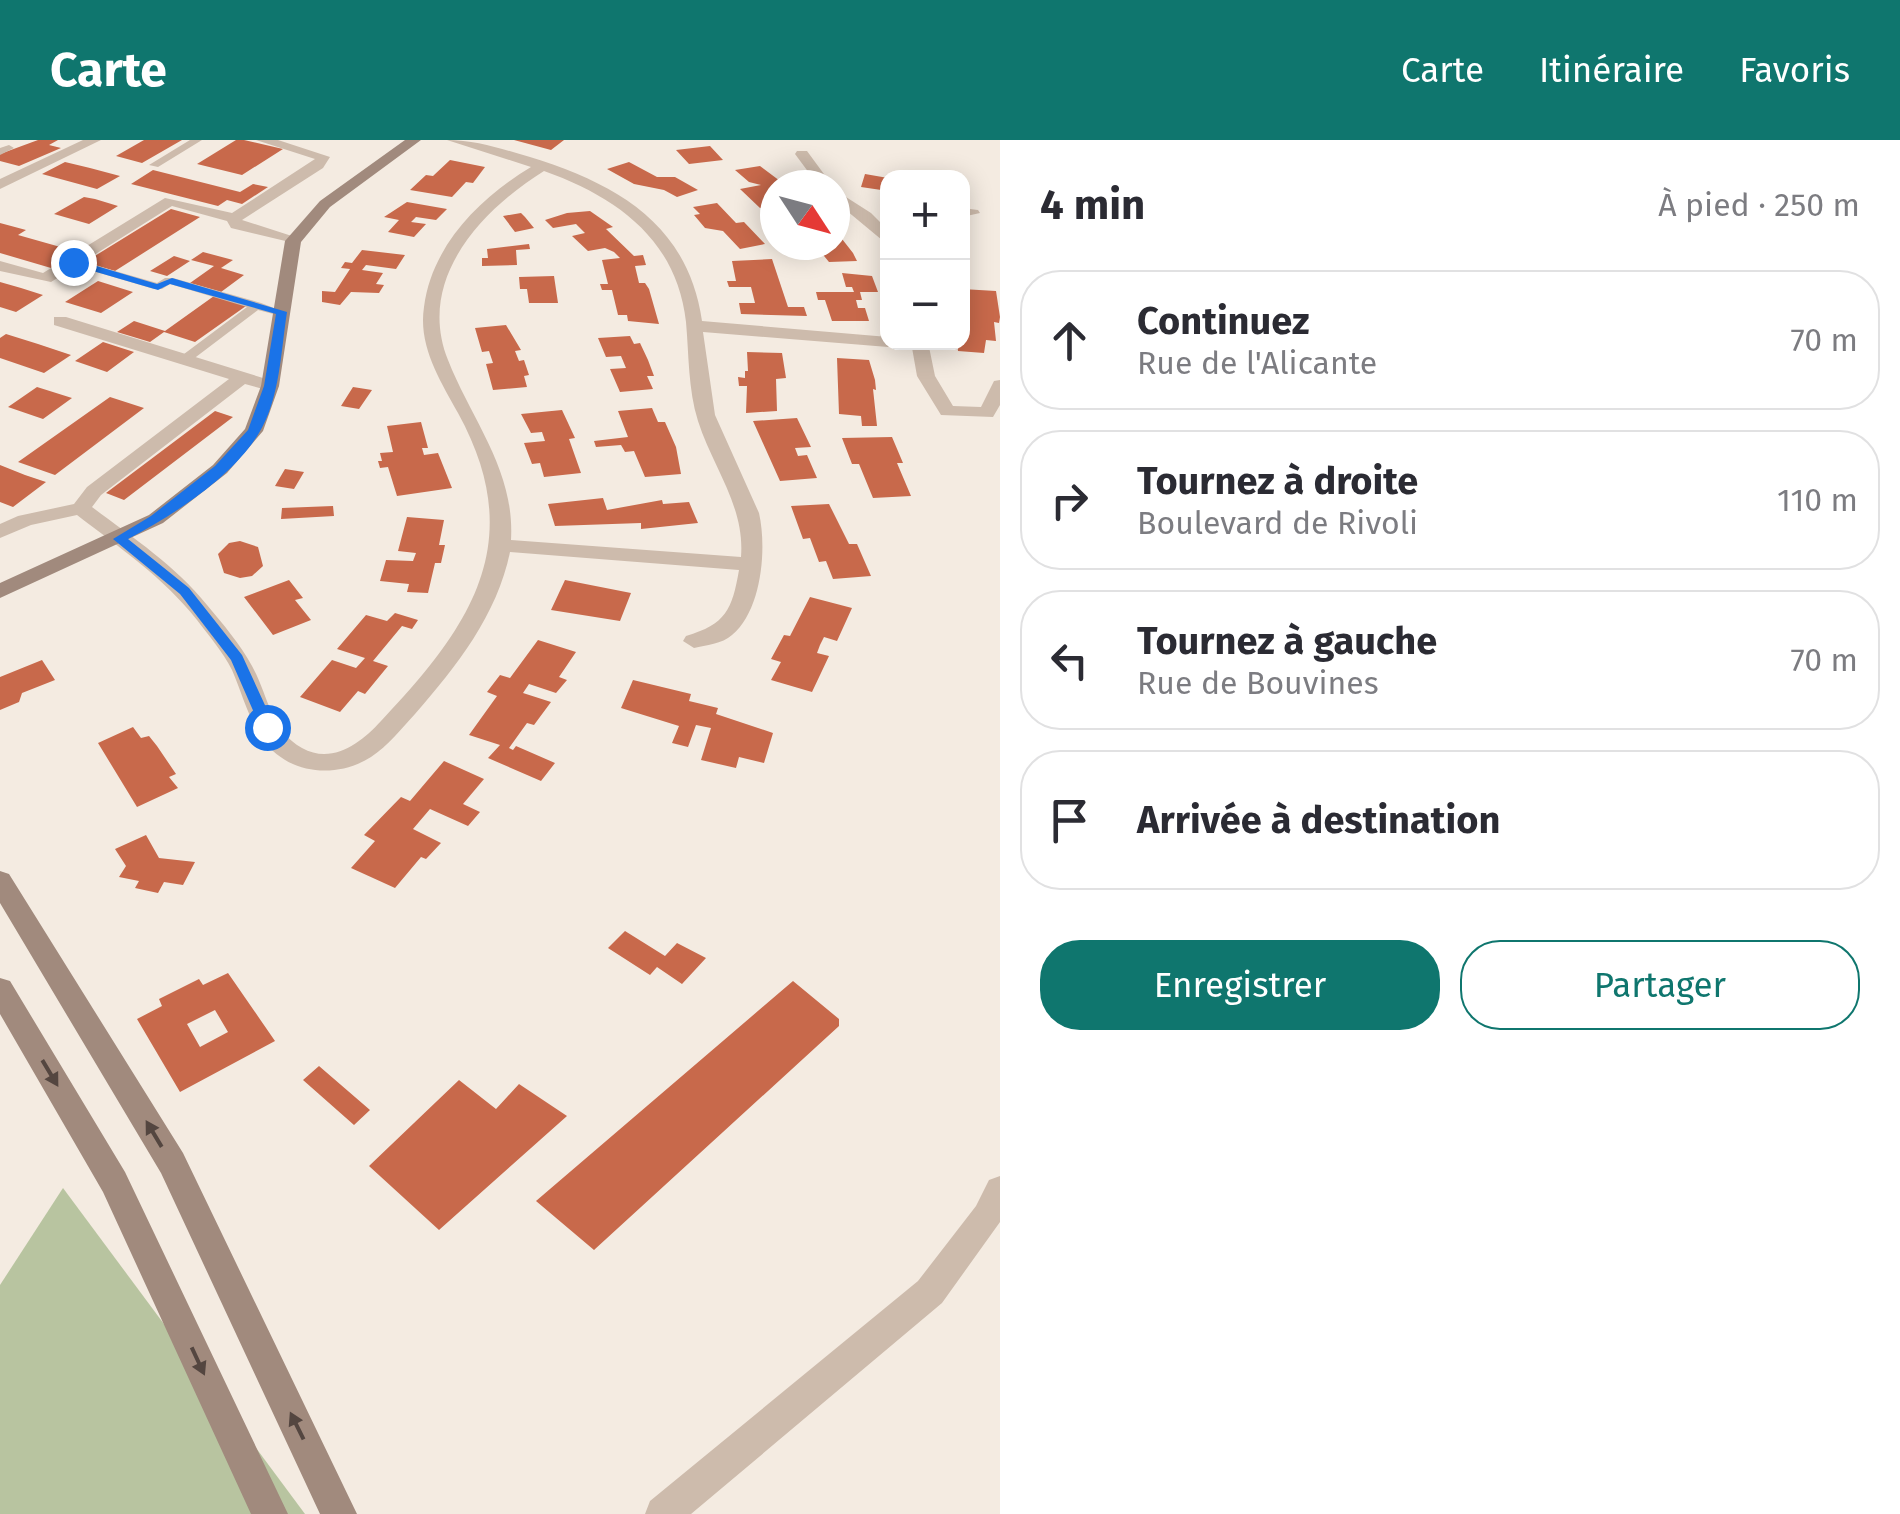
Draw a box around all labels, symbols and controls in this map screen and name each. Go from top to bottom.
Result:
text: Carte [50,41,167,99]
text: Carte [1401,49,1484,91]
text: Itinéraire [1539,49,1684,91]
text: Favoris [1739,49,1850,91]
north arrow [760,170,850,260]
map controls [880,170,970,350]
button: + [880,170,970,260]
text: 4 min [1040,180,1145,230]
text: À pied · 250 m [1658,186,1860,224]
route end [51,240,97,286]
button: − [880,260,970,350]
text: Continuez [1137,298,1309,344]
icon: ahead [1042,313,1097,368]
text: 70 m [1790,321,1858,359]
text: Rue de l'Alicante [1137,344,1377,382]
text: Tournez à droite [1137,458,1418,504]
icon: right [1042,473,1097,528]
text: 110 m [1777,481,1858,519]
text: Boulevard de Rivoli [1137,504,1418,542]
text: Tournez à gauche [1137,618,1437,664]
icon: left [1042,633,1097,688]
text: 70 m [1790,641,1858,679]
text: Rue de Bouvines [1137,664,1379,702]
route start [245,705,291,751]
icon: arrive [1042,793,1097,848]
text: Arrivée à destination [1137,797,1500,843]
button: Enregistrer [1040,940,1440,1030]
button: Partager [1460,940,1860,1030]
one-way arrow [40,1059,58,1087]
one-way arrow [146,1120,163,1148]
one-way arrow [190,1347,207,1376]
one-way arrow [289,1411,306,1440]

